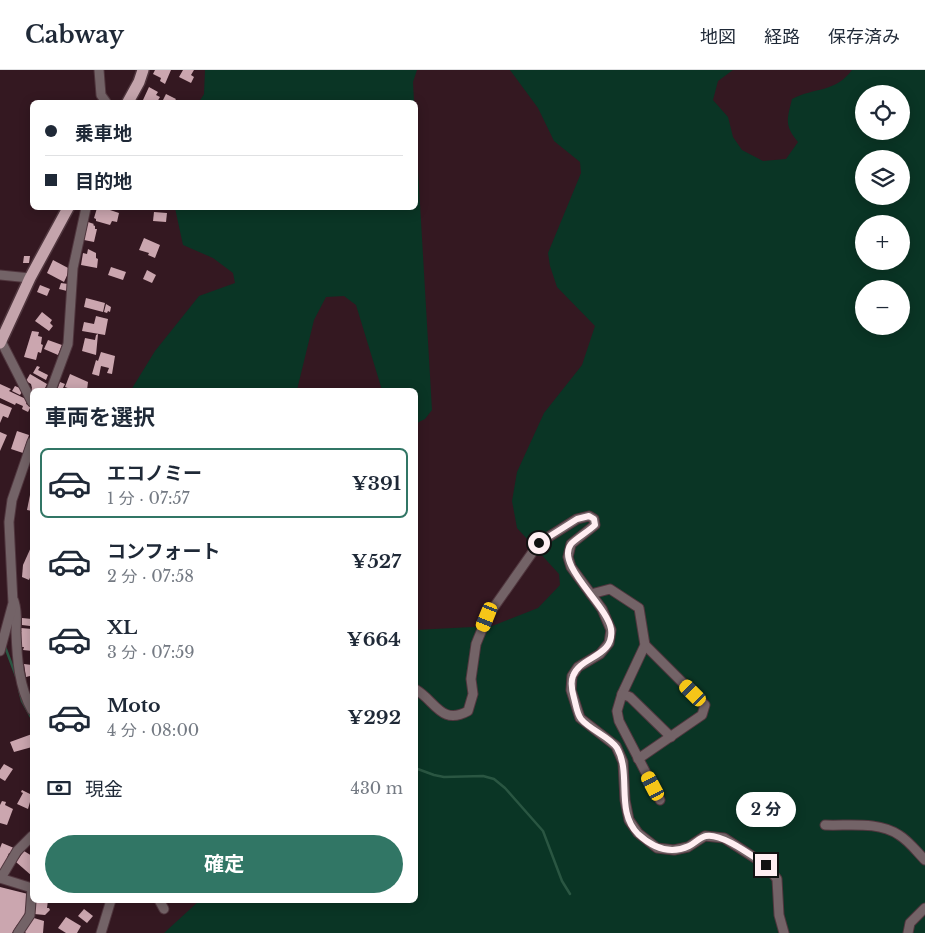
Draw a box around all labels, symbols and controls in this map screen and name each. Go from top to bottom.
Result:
text: Cabway [25,20,124,49]
text: 地図 [700,26,736,48]
text: 経路 [764,26,800,48]
text: 保存済み [828,26,900,48]
map controls [855,85,910,335]
button: locate [855,85,910,140]
text: 乗車地 [75,122,132,145]
button: layers [855,150,910,205]
text: 目的地 [75,170,132,193]
button: + [855,215,910,270]
button: − [855,280,910,335]
text: 車両を選択 [45,404,155,431]
icon: car [47,461,92,506]
text: エコノミー [107,462,202,485]
text: ¥391 [352,472,401,495]
text: 1 分 · 07:57 [107,488,190,508]
route start [528,532,550,554]
icon: car [47,539,92,584]
text: コンフォート [107,540,220,563]
text: ¥527 [351,550,401,573]
text: 2 分 · 07:58 [107,566,194,586]
car [474,600,499,634]
text: XL [107,616,137,639]
icon: car [47,617,92,662]
text: ¥664 [347,628,401,651]
text: 3 分 · 07:59 [107,642,195,662]
car [677,677,708,709]
text: Moto [107,694,161,717]
icon: car [47,695,92,740]
text: ¥292 [347,706,401,729]
text: 4 分 · 08:00 [107,720,199,740]
car [639,769,666,803]
icon: cash [45,774,73,802]
text: 現金 [85,778,123,801]
text: 430 m [351,778,403,798]
callout: 2 分 [736,792,796,828]
text: 2 分 [751,799,781,819]
button: 確定 [45,835,403,893]
route end [755,854,777,876]

